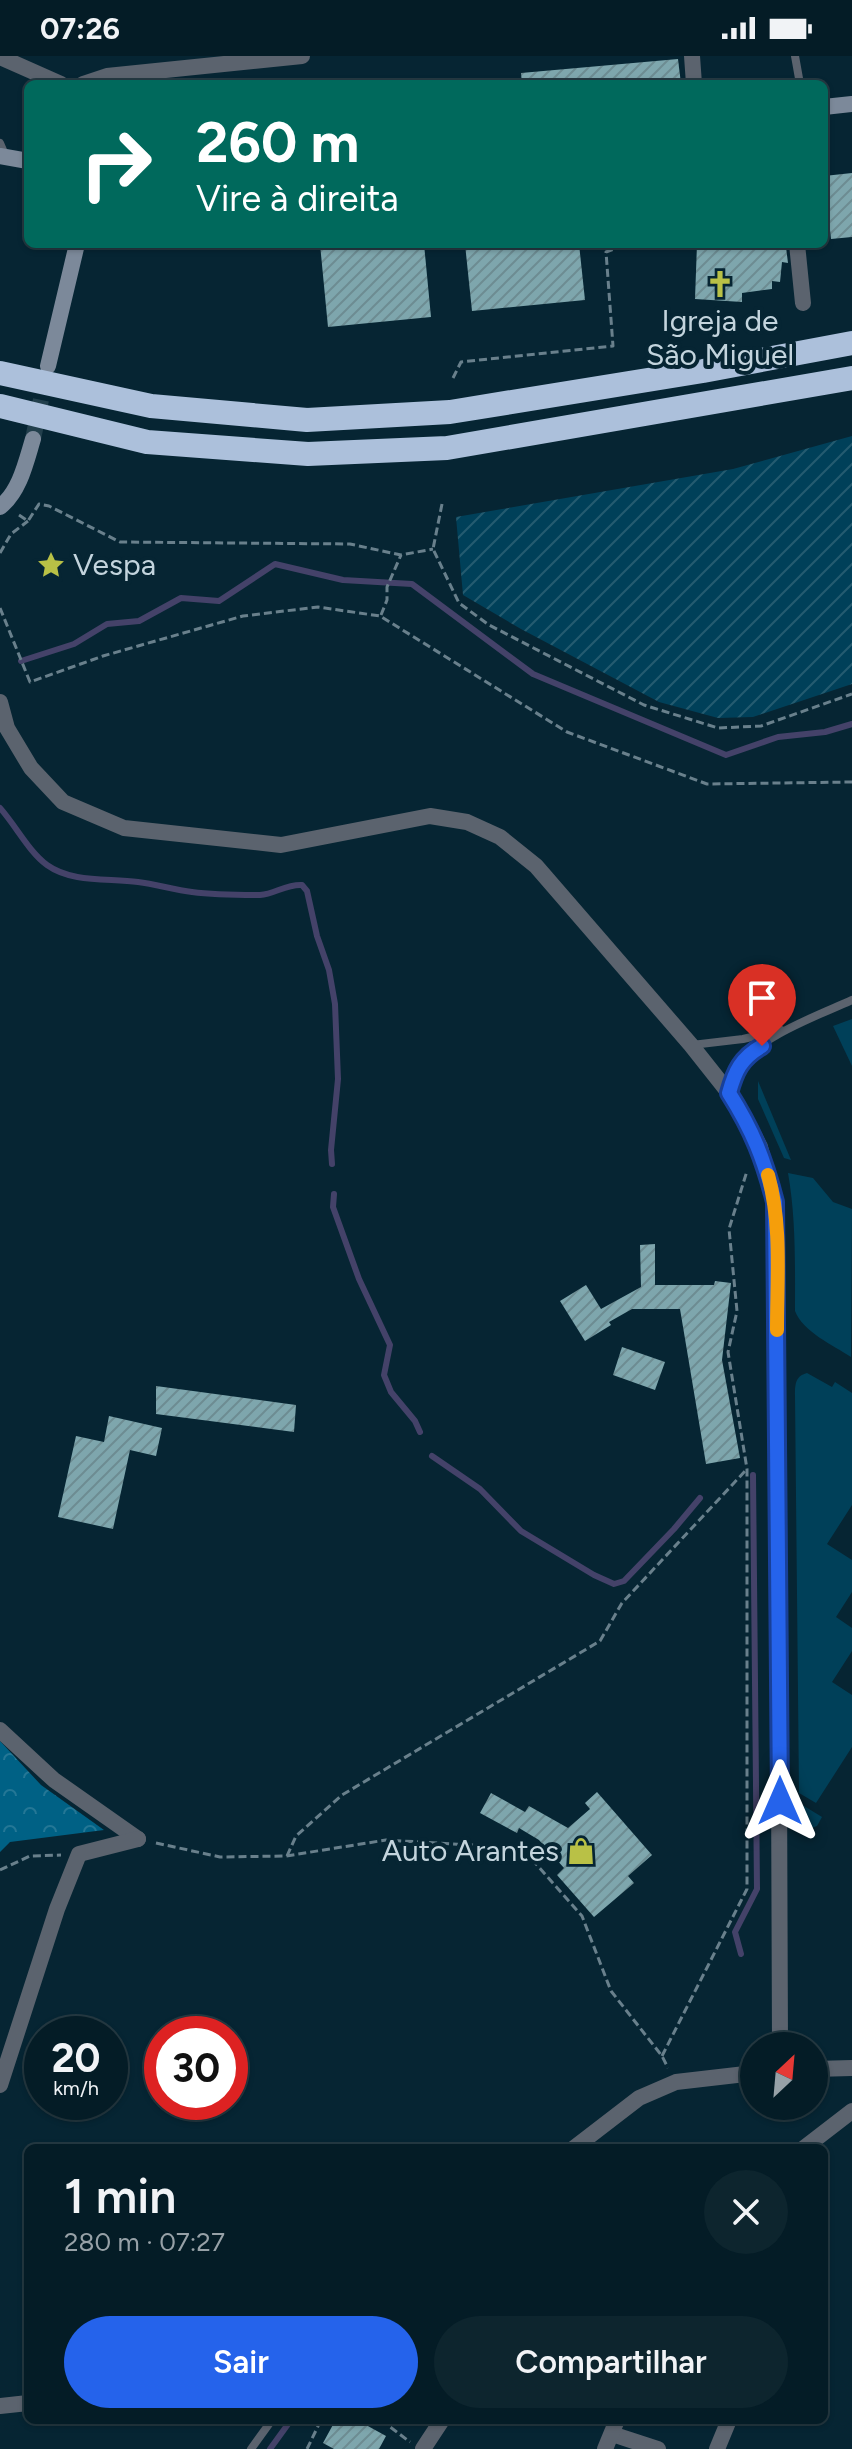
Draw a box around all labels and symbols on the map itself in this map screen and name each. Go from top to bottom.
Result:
church icon: Igreja de São Miguel [705,269,735,299]
place label: Igreja de São Miguel [646,302,794,373]
place label: Vespa [73,546,156,583]
place icon: Vespa [36,550,66,580]
pin [728,964,796,1046]
position arrow [738,1759,822,1843]
place label: Auto Arantes [382,1832,559,1869]
shop icon: Auto Arantes [566,1836,596,1866]
speed limit sign: 30 [144,2016,248,2120]
north arrow [740,2032,828,2120]

